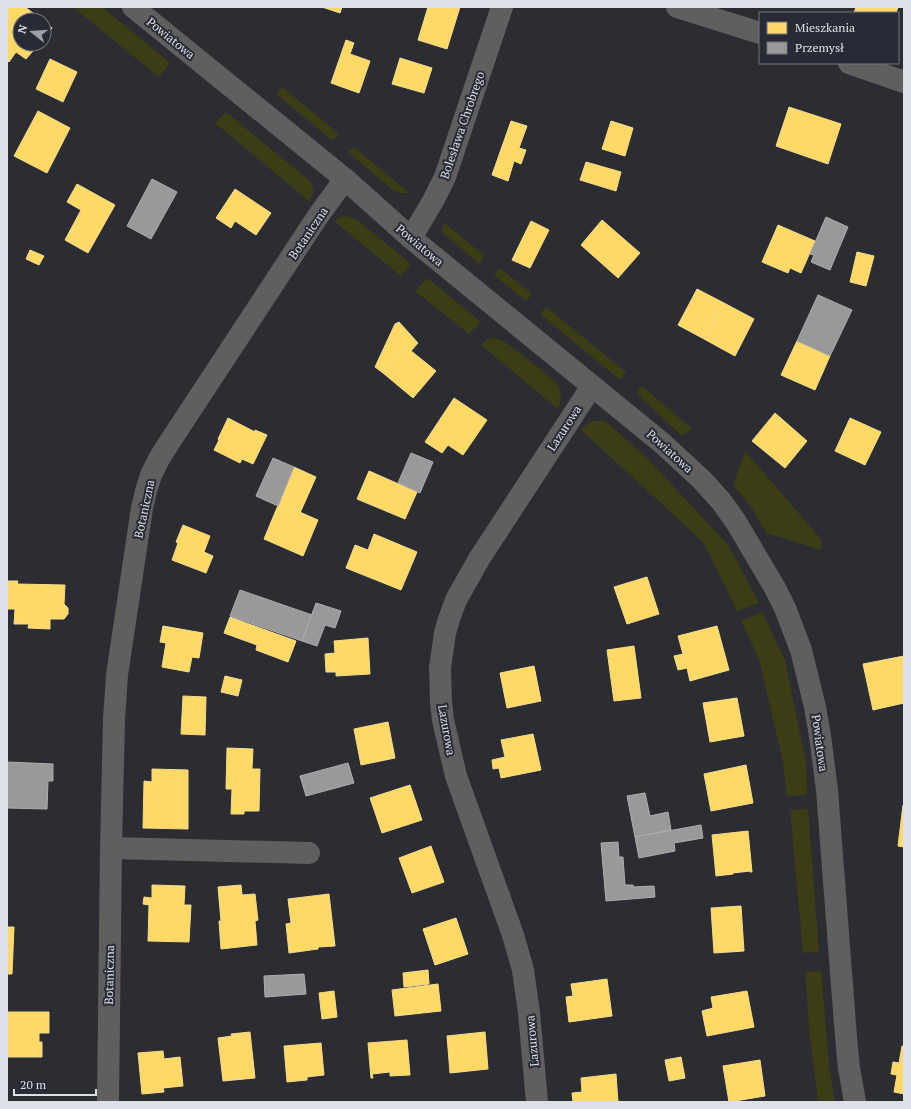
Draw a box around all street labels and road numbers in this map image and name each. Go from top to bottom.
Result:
street label: Powiatowa [144,14,198,62]
street label: Bolesława Chrobrego [437,69,488,181]
street label: Botaniczna [285,204,331,262]
street label: Powiatowa [393,221,447,269]
street label: Lazurowa [544,402,584,454]
street label: Powiatowa [644,426,696,476]
street label: Botaniczna [130,478,158,540]
street label: Lazurowa [435,703,459,757]
street label: Powiatowa [809,714,831,772]
street label: Botaniczna [101,945,117,1005]
street label: Lazurowa [522,1015,542,1067]

